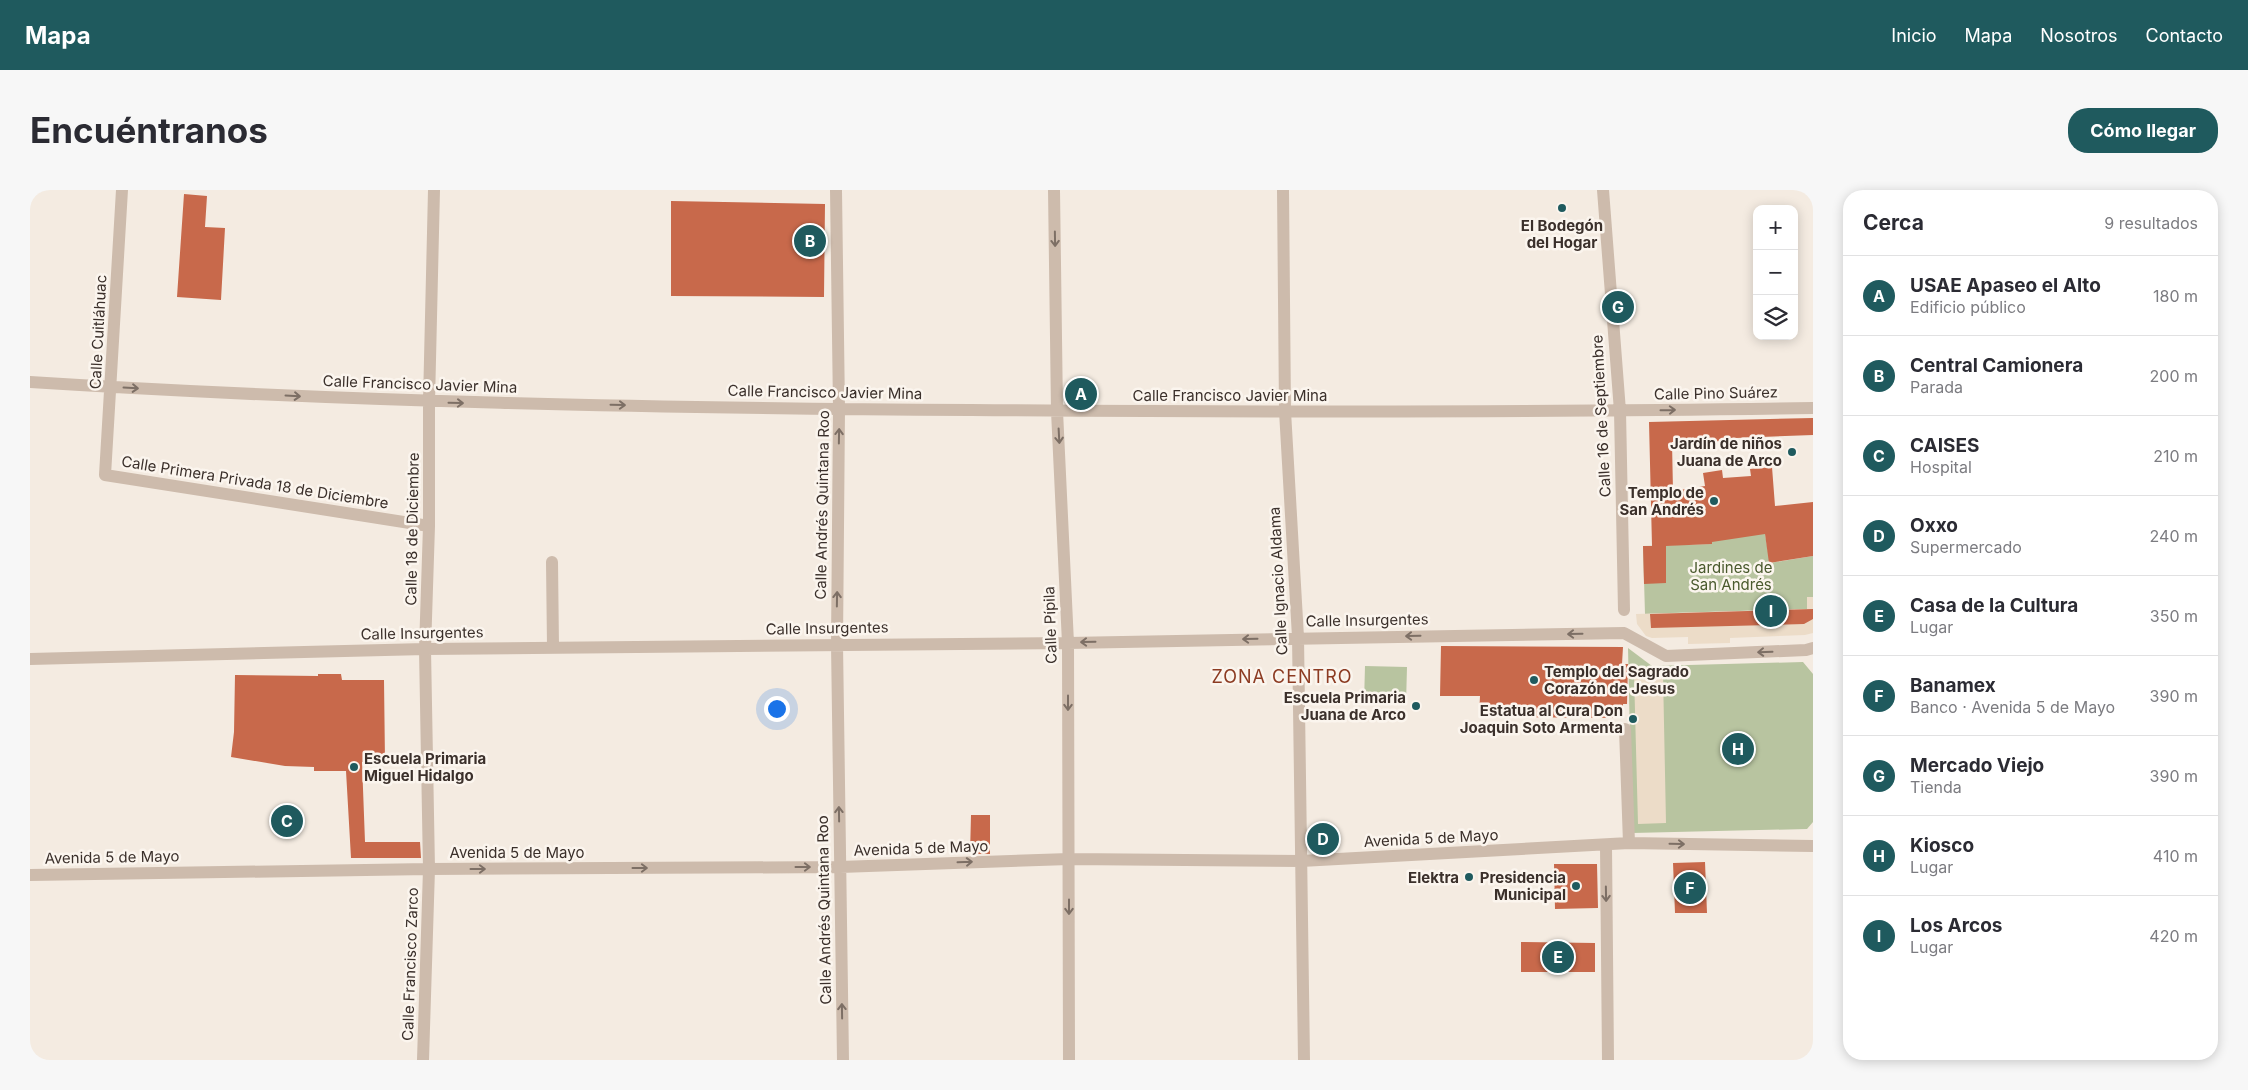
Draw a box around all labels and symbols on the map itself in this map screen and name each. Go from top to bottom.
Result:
marker: El Bodegón del Hogar [1556,202,1568,214]
place label: El Bodegón del Hogar [1521,216,1603,252]
pin: B [794,222,826,260]
one-way arrow [1050,230,1060,246]
street label: Calle Cuitláhuac [86,274,110,390]
pin: G [1602,288,1634,326]
street label: Calle 16 de Septiembre [1587,334,1615,498]
street label: Calle Francisco Javier Mina [322,371,518,397]
pin: A [1065,375,1097,413]
street label: Calle Francisco Javier Mina [727,381,923,403]
street label: Calle Pino Suárez [1654,382,1778,404]
one-way arrow [122,383,139,393]
street label: Calle Francisco Javier Mina [1133,386,1327,405]
one-way arrow [285,391,301,400]
one-way arrow [447,398,463,407]
one-way arrow [610,400,626,410]
one-way arrow [1660,405,1676,415]
street label: Calle Andrés Quintana Roo [811,410,833,600]
one-way arrow [1054,428,1063,444]
one-way arrow [834,429,844,445]
place label: Jardín de niños Juana de Arco [1670,434,1782,470]
marker: Jardín de niños Juana de Arco [1786,446,1798,458]
street label: Calle Primera Privada 18 de Diciembre [120,451,390,513]
street label: Calle 18 de Diciembre [401,452,423,606]
place label: Templo de San Andrés [1620,483,1704,519]
marker: Templo de San Andrés [1708,495,1720,507]
street label: Calle Ignacio Aldama [1265,506,1291,656]
park label: Jardines de San Andrés [1690,558,1772,594]
street label: Calle Pípila [1039,586,1061,664]
one-way arrow [832,591,842,608]
pin: I [1755,592,1787,630]
street label: Calle Insurgentes [1305,609,1429,631]
street label: Calle Insurgentes [765,617,889,639]
street label: Calle Insurgentes [360,622,484,644]
one-way arrow [1568,629,1584,638]
one-way arrow [1405,631,1422,641]
one-way arrow [1243,634,1259,643]
one-way arrow [1080,637,1096,647]
one-way arrow [1757,648,1773,657]
place label: Templo del Sagrado Corazón de Jesus [1544,662,1689,698]
district label: ZONA CENTRO [1211,666,1353,687]
marker: Templo del Sagrado Corazón de Jesus [1528,674,1540,686]
place label: Escuela Primaria Juana de Arco [1284,688,1406,724]
one-way arrow [1063,695,1073,711]
your location [764,696,790,722]
marker: Escuela Primaria Juana de Arco [1410,700,1422,712]
place label: Estatua al Cura Don Joaquin Soto Armenta [1460,701,1623,737]
marker: Estatua al Cura Don Joaquin Soto Armenta [1627,713,1639,725]
pin: H [1722,730,1754,768]
place label: Escuela Primaria Miguel Hidalgo [364,749,486,785]
marker: Escuela Primaria Miguel Hidalgo [348,761,360,773]
pin: C [271,802,303,840]
one-way arrow [834,806,844,822]
street label: Calle Andrés Quintana Roo [813,815,835,1005]
pin: D [1307,820,1339,858]
street label: Avenida 5 de Mayo [1363,825,1499,851]
street label: Avenida 5 de Mayo [853,836,989,860]
one-way arrow [1669,839,1685,849]
street label: Avenida 5 de Mayo [450,843,584,862]
street label: Avenida 5 de Mayo [44,846,180,868]
one-way arrow [957,858,973,867]
one-way arrow [794,862,810,872]
one-way arrow [632,863,648,873]
one-way arrow [469,864,485,874]
place label: Elektra [1408,868,1459,887]
place label: Presidencia Municipal [1480,868,1566,904]
pin: F [1674,869,1706,907]
marker: Elektra [1463,871,1475,883]
marker: Presidencia Municipal [1570,880,1582,892]
one-way arrow [1601,886,1611,902]
street label: Calle Francisco Zarco [398,887,422,1041]
one-way arrow [1064,899,1074,915]
pin: E [1542,938,1574,976]
one-way arrow [837,1004,847,1020]

